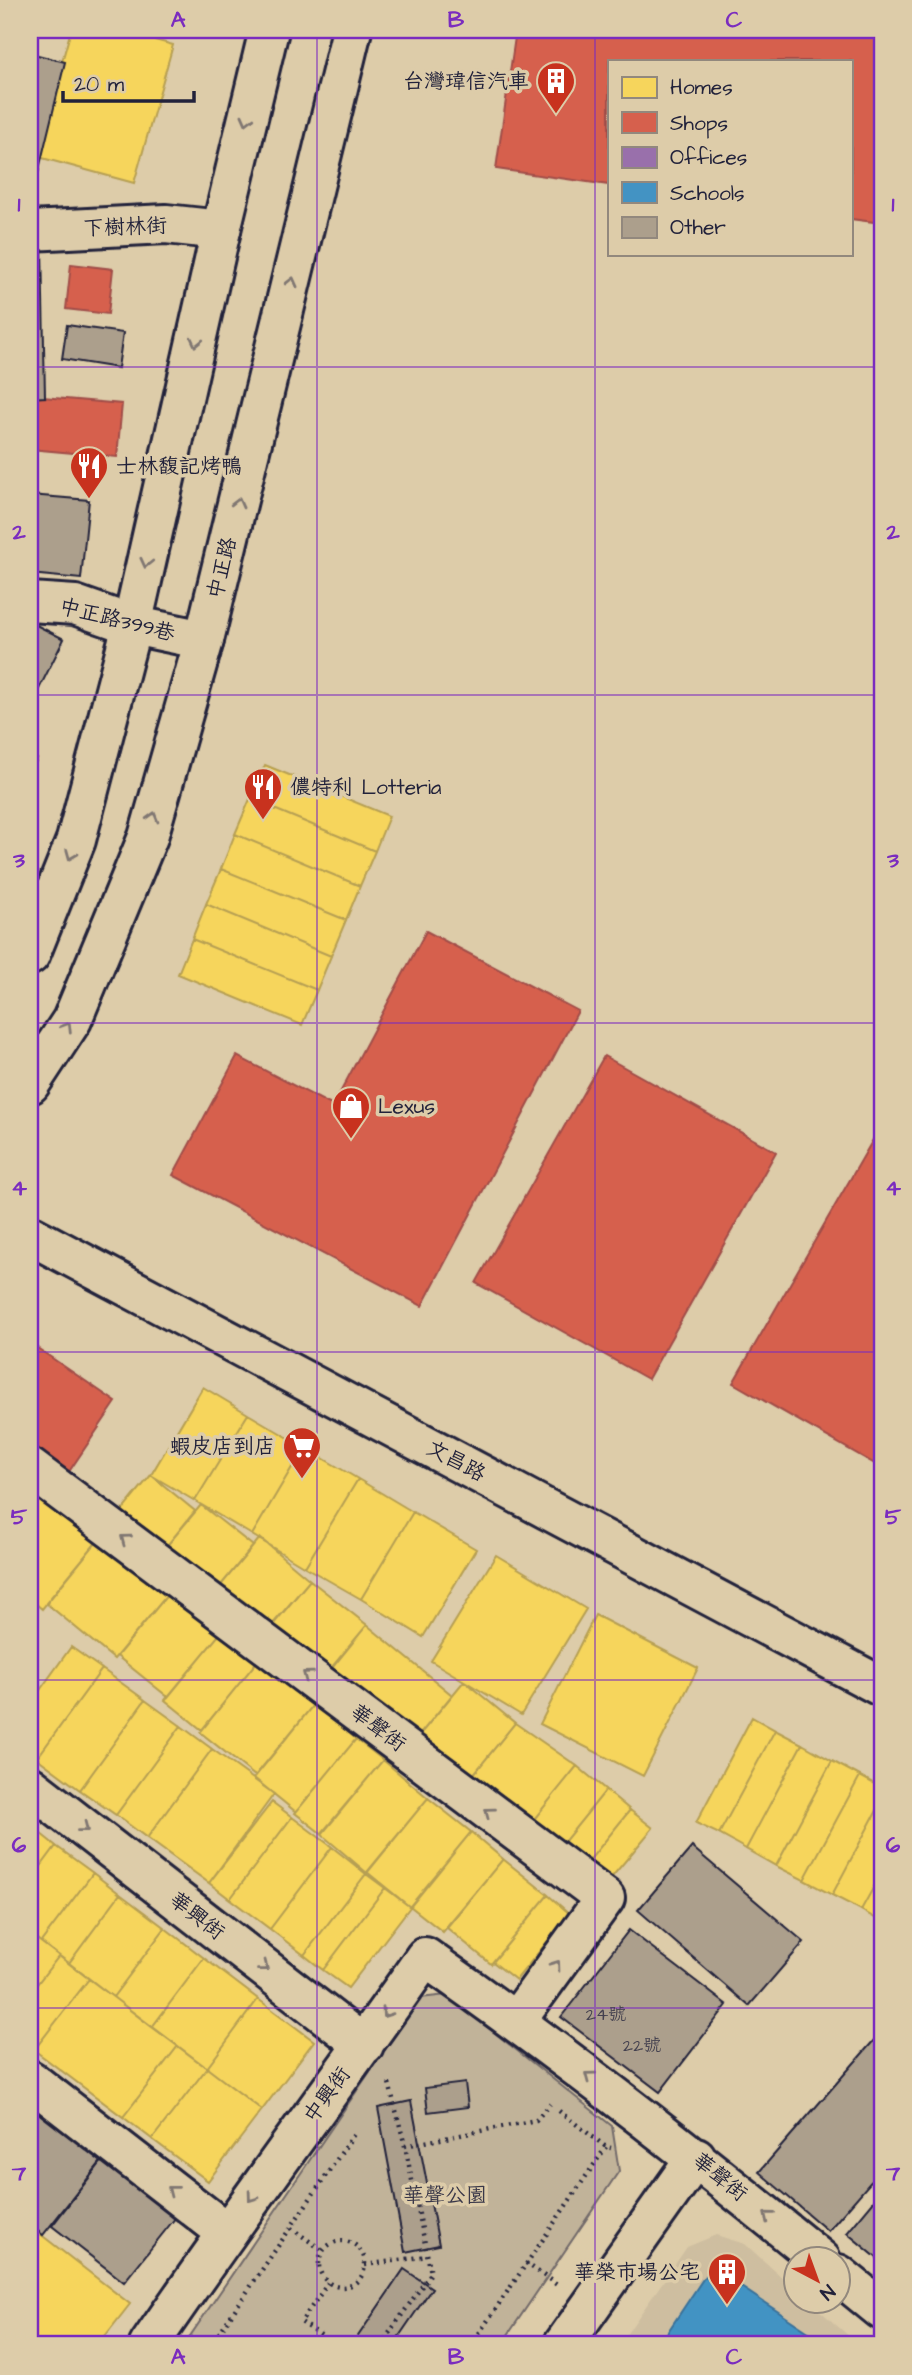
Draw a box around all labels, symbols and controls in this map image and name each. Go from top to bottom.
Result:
text: A [171,4,186,36]
text: B [448,4,465,36]
text: C [726,4,743,36]
scale bar [63,60,194,104]
building icon: 台灣瑋信汽車 [535,60,577,115]
legend [608,60,852,256]
place label: 台灣瑋信汽車 [403,67,529,96]
text: 20 m [74,70,125,99]
text: Homes [670,73,733,102]
text: Shops [670,109,728,139]
one-way arrow [241,114,256,126]
text: Offices [670,143,747,172]
text: Schools [670,179,745,208]
text: 1 [18,188,21,220]
text: 1 [892,188,895,220]
street label: 下樹林街 [83,211,167,243]
text: Other [670,213,726,242]
one-way arrow [284,276,298,288]
one-way arrow [190,335,204,347]
restaurant icon: 士林馥記烤鴨 [68,445,110,500]
place label: 士林馥記烤鴨 [116,452,242,481]
one-way arrow [230,497,244,509]
text: 2 [11,516,26,548]
text: 2 [885,516,900,548]
street label: 中正路 [200,534,244,602]
one-way arrow [140,557,154,569]
street label: 中正路399巷 [56,592,178,648]
restaurant icon: 儂特利 Lotteria [242,766,284,821]
place label: 儂特利 Lotteria [290,773,442,802]
one-way arrow [145,811,160,823]
text: 3 [12,844,25,876]
text: 3 [886,844,899,876]
one-way arrow [65,848,79,860]
one-way arrow [59,1022,72,1035]
shop icon: Lexus [330,1085,372,1140]
place label: Lexus [378,1092,435,1121]
text: 4 [11,1172,27,1204]
text: 4 [885,1172,901,1204]
supermarket icon: 蝦皮店到店 [281,1425,323,1480]
place label: 蝦皮店到店 [170,1432,275,1461]
street label: 文昌路 [421,1433,491,1489]
text: 5 [11,1501,28,1533]
text: 5 [885,1501,902,1533]
one-way arrow [120,1535,132,1547]
one-way arrow [302,1671,315,1684]
street label: 華聲街 [344,1697,412,1759]
one-way arrow [484,1807,497,1820]
one-way arrow [76,1820,88,1833]
text: 6 [12,1829,27,1861]
text: 6 [886,1829,901,1861]
street label: 華興街 [163,1885,231,1947]
one-way arrow [256,1959,269,1972]
one-way arrow [548,1961,560,1973]
house number: 24號 [586,2002,626,2027]
one-way arrow [382,2005,394,2018]
house number: 22號 [623,2033,661,2058]
street label: 中興街 [297,2061,357,2129]
one-way arrow [584,2072,597,2084]
street label: 華聲街 [686,2146,754,2208]
text: 7 [11,2157,27,2189]
text: 7 [885,2157,901,2189]
park label: 華聲公園 [403,2181,487,2210]
one-way arrow [168,2185,180,2198]
one-way arrow [248,2189,260,2202]
one-way arrow [764,2212,776,2225]
north arrow [782,2246,852,2316]
building icon: 華榮市場公宅 [706,2251,748,2306]
place label: 華榮市場公宅 [574,2258,700,2287]
text: N [814,2278,841,2306]
text: A [171,2341,186,2373]
text: B [448,2341,465,2373]
text: C [726,2341,743,2373]

